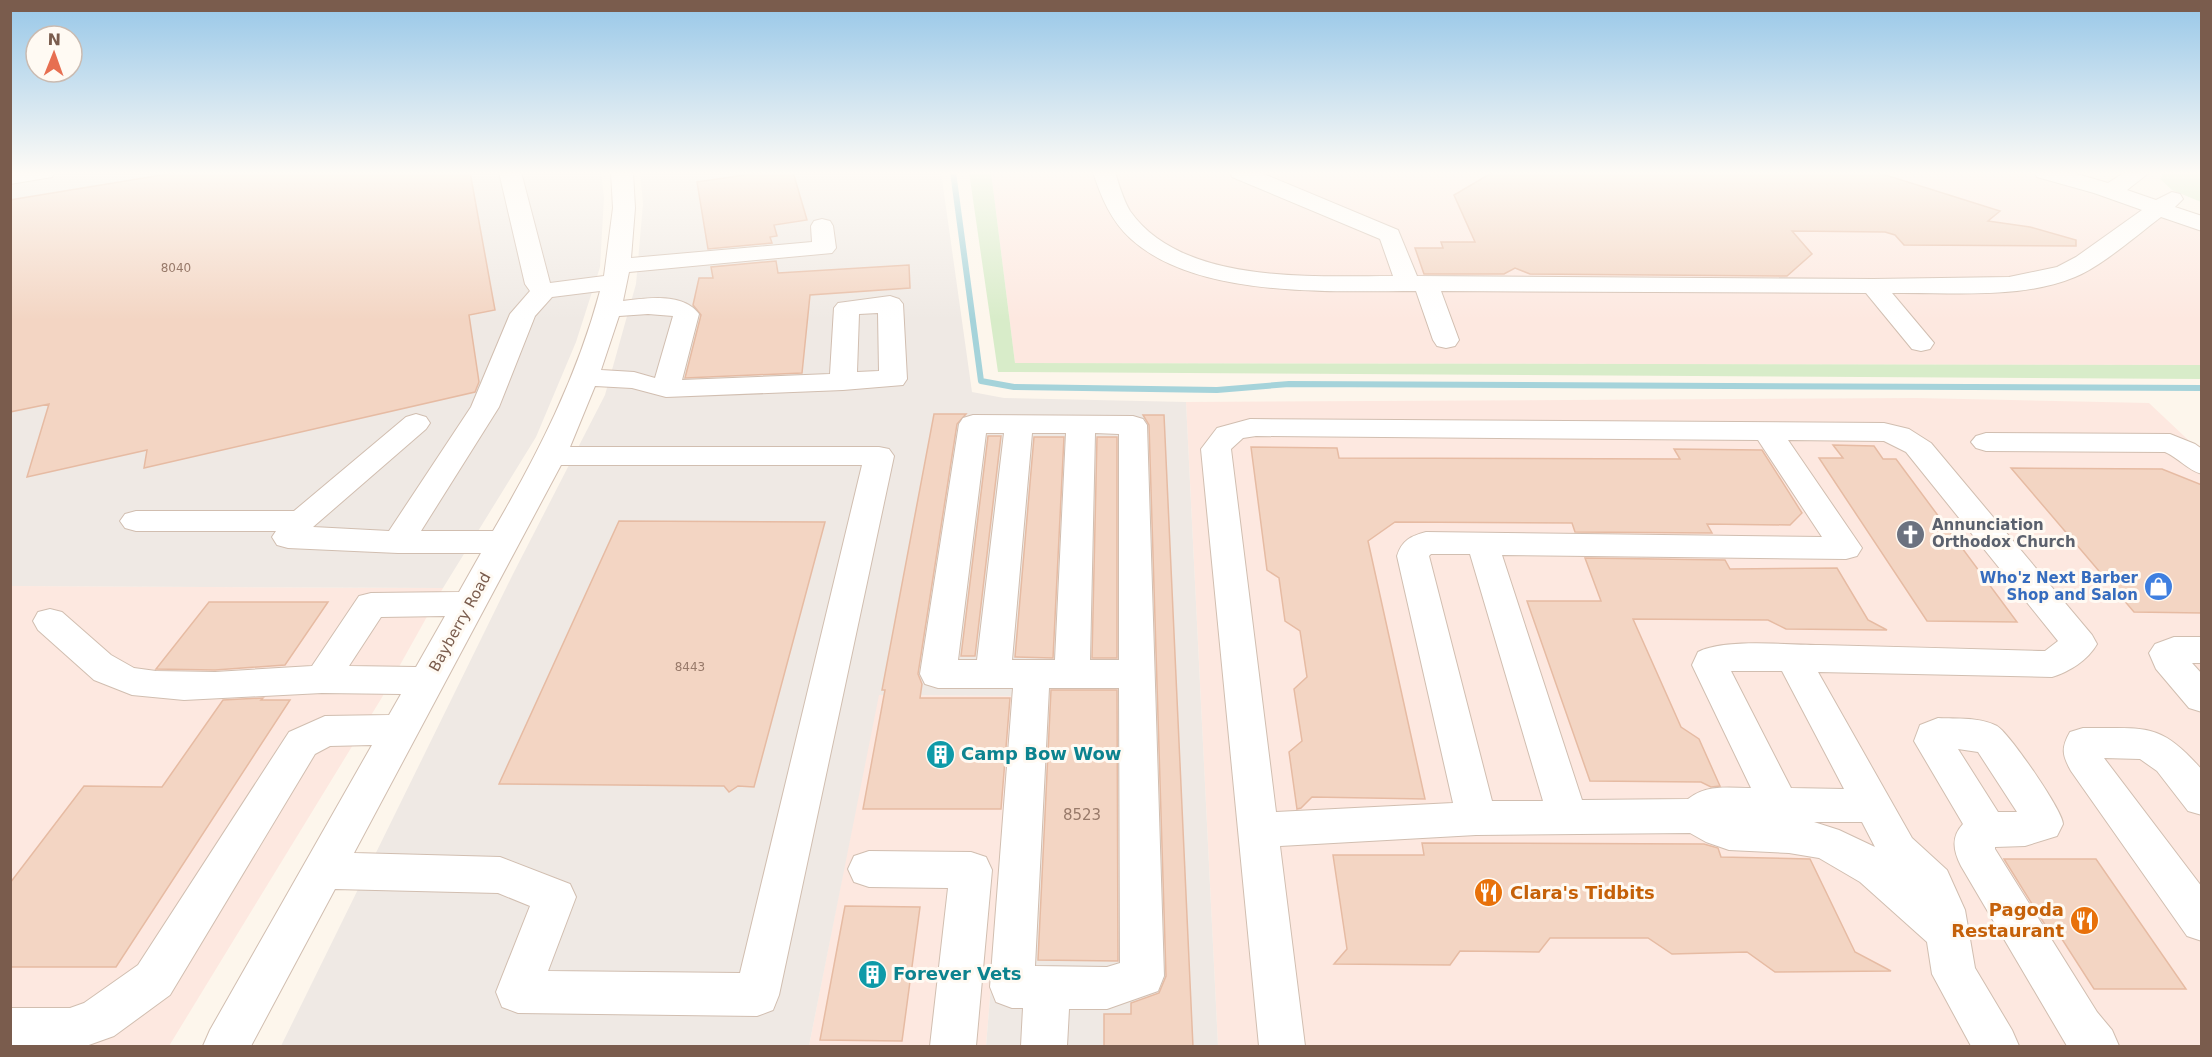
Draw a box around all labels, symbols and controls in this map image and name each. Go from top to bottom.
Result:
north arrow [24,24,84,84]
text: N [47,30,61,49]
house number: 8040 [161,261,191,275]
place label: Annunciation Orthodox Church [1932,516,2076,551]
church icon: Annunciation Orthodox Church [1895,518,1927,550]
street label: Bayberry Road [425,569,495,675]
place label: Who'z Next Barber Shop and Salon [1980,569,2139,604]
shop icon: Who'z Next Barber Shop and Salon [2143,571,2175,603]
house number: 8443 [675,660,705,674]
building icon: Camp Bow Wow [924,738,956,770]
place label: Camp Bow Wow [961,743,1121,764]
house number: 8523 [1063,806,1101,824]
restaurant icon: Clara's Tidbits [1473,877,1505,909]
place label: Clara's Tidbits [1510,882,1655,903]
place label: Pagoda Restaurant [1951,899,2064,941]
restaurant icon: Pagoda Restaurant [2069,904,2101,936]
building icon: Forever Vets [856,958,888,990]
place label: Forever Vets [893,963,1022,984]

